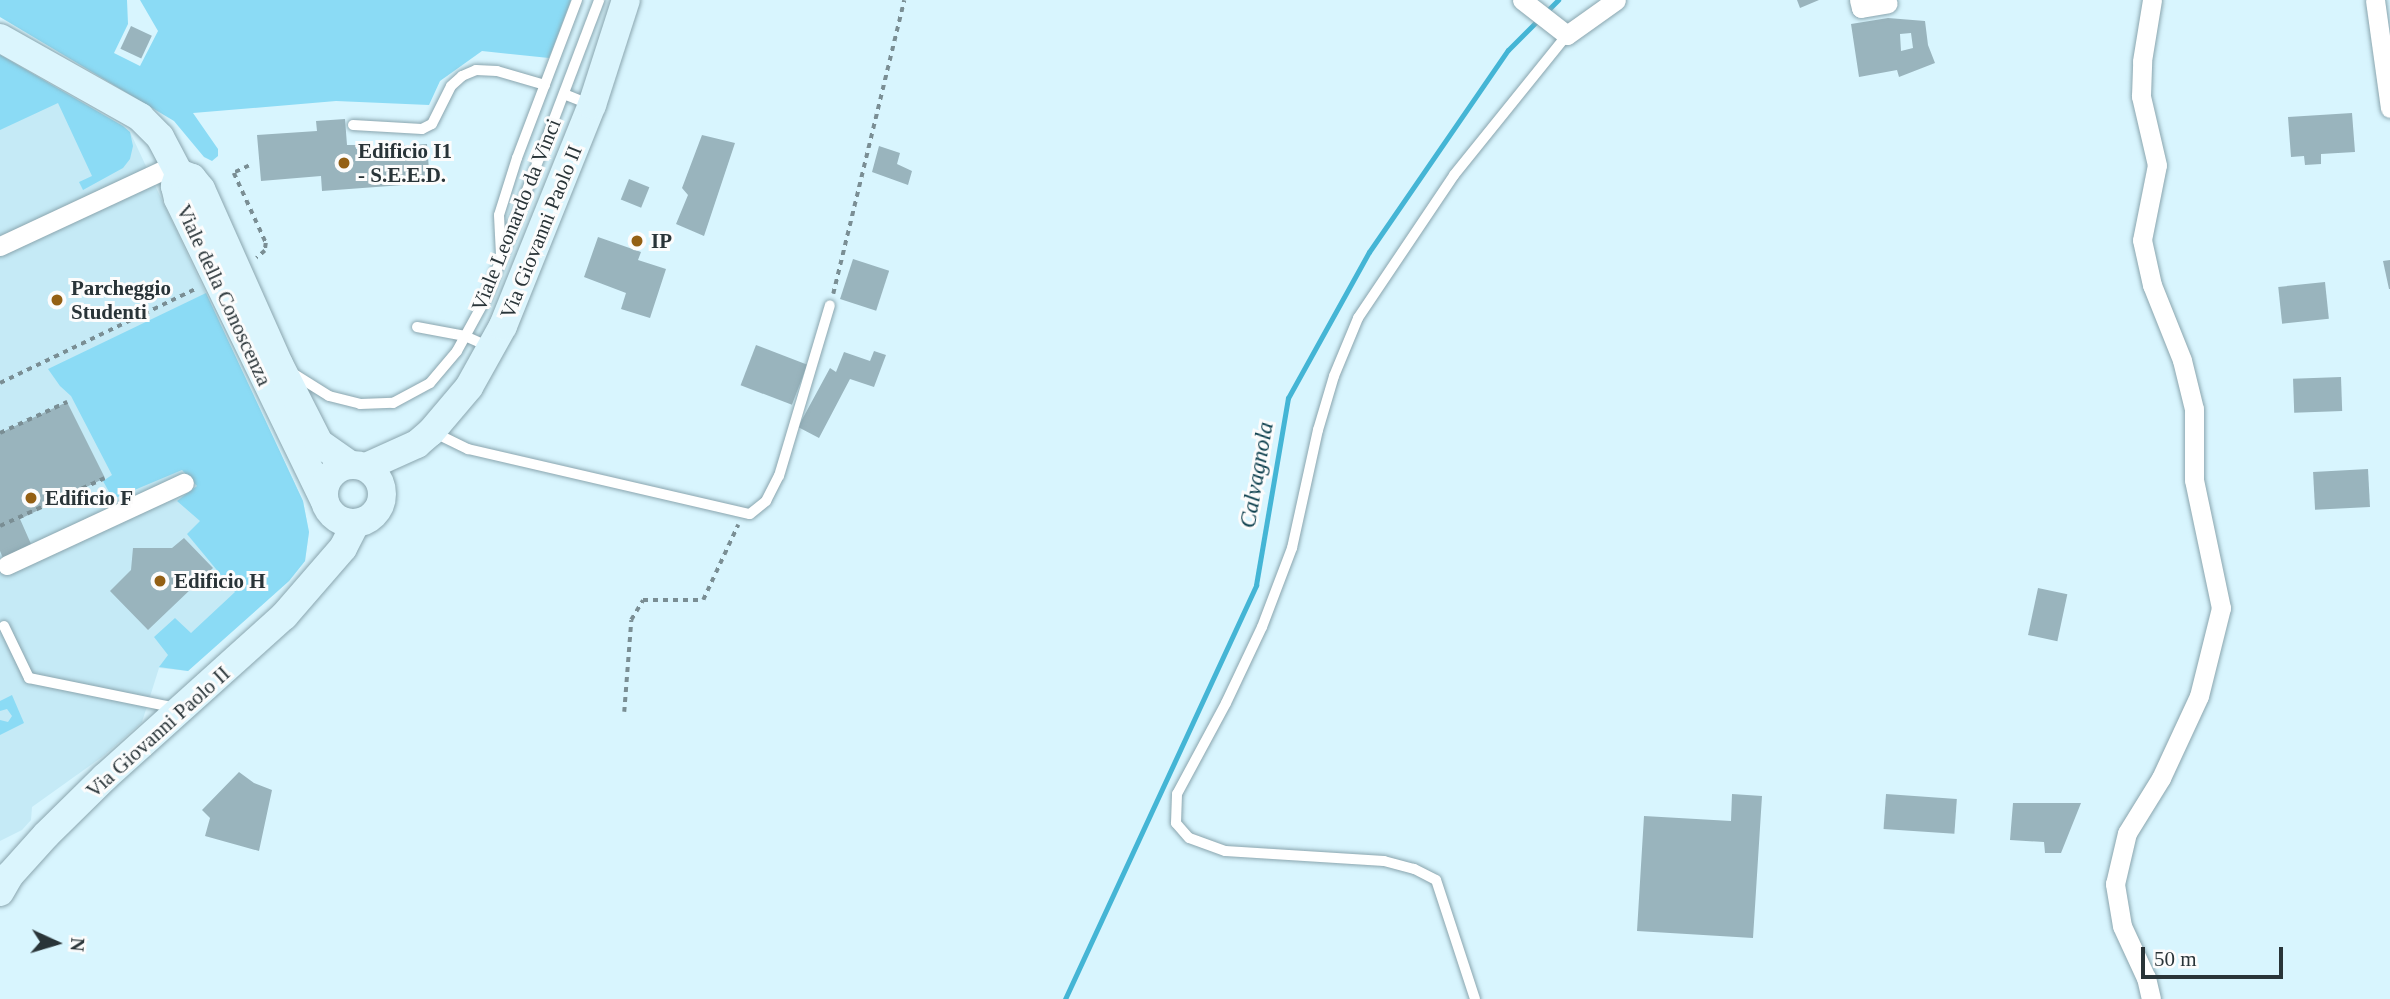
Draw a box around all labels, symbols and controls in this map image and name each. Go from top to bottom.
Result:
street label: Viale Leonardo da Vinci [466,115,566,315]
place label: Edificio I1 - S.E.E.D. [358,138,452,188]
street label: Via Giovanni Paolo II [495,142,587,322]
marker: Edificio I1 - S.E.E.D. [336,155,352,171]
street label: Viale della Conoscenza [171,200,277,390]
place label: IP [651,228,672,254]
marker: IP [629,233,645,249]
place label: Parcheggio Studenti [71,275,171,325]
marker: Parcheggio Studenti [49,292,65,308]
water label: Calvagnola [1234,420,1280,530]
place label: Edificio F [45,485,133,511]
marker: Edificio F [23,490,39,506]
place label: Edificio H [174,568,266,594]
marker: Edificio H [152,573,168,589]
street label: Via Giovanni Paolo II [81,661,235,803]
north arrow [21,908,91,978]
scale bar [2145,932,2287,976]
text: N [66,937,88,952]
text: 50 m [2154,947,2197,971]

